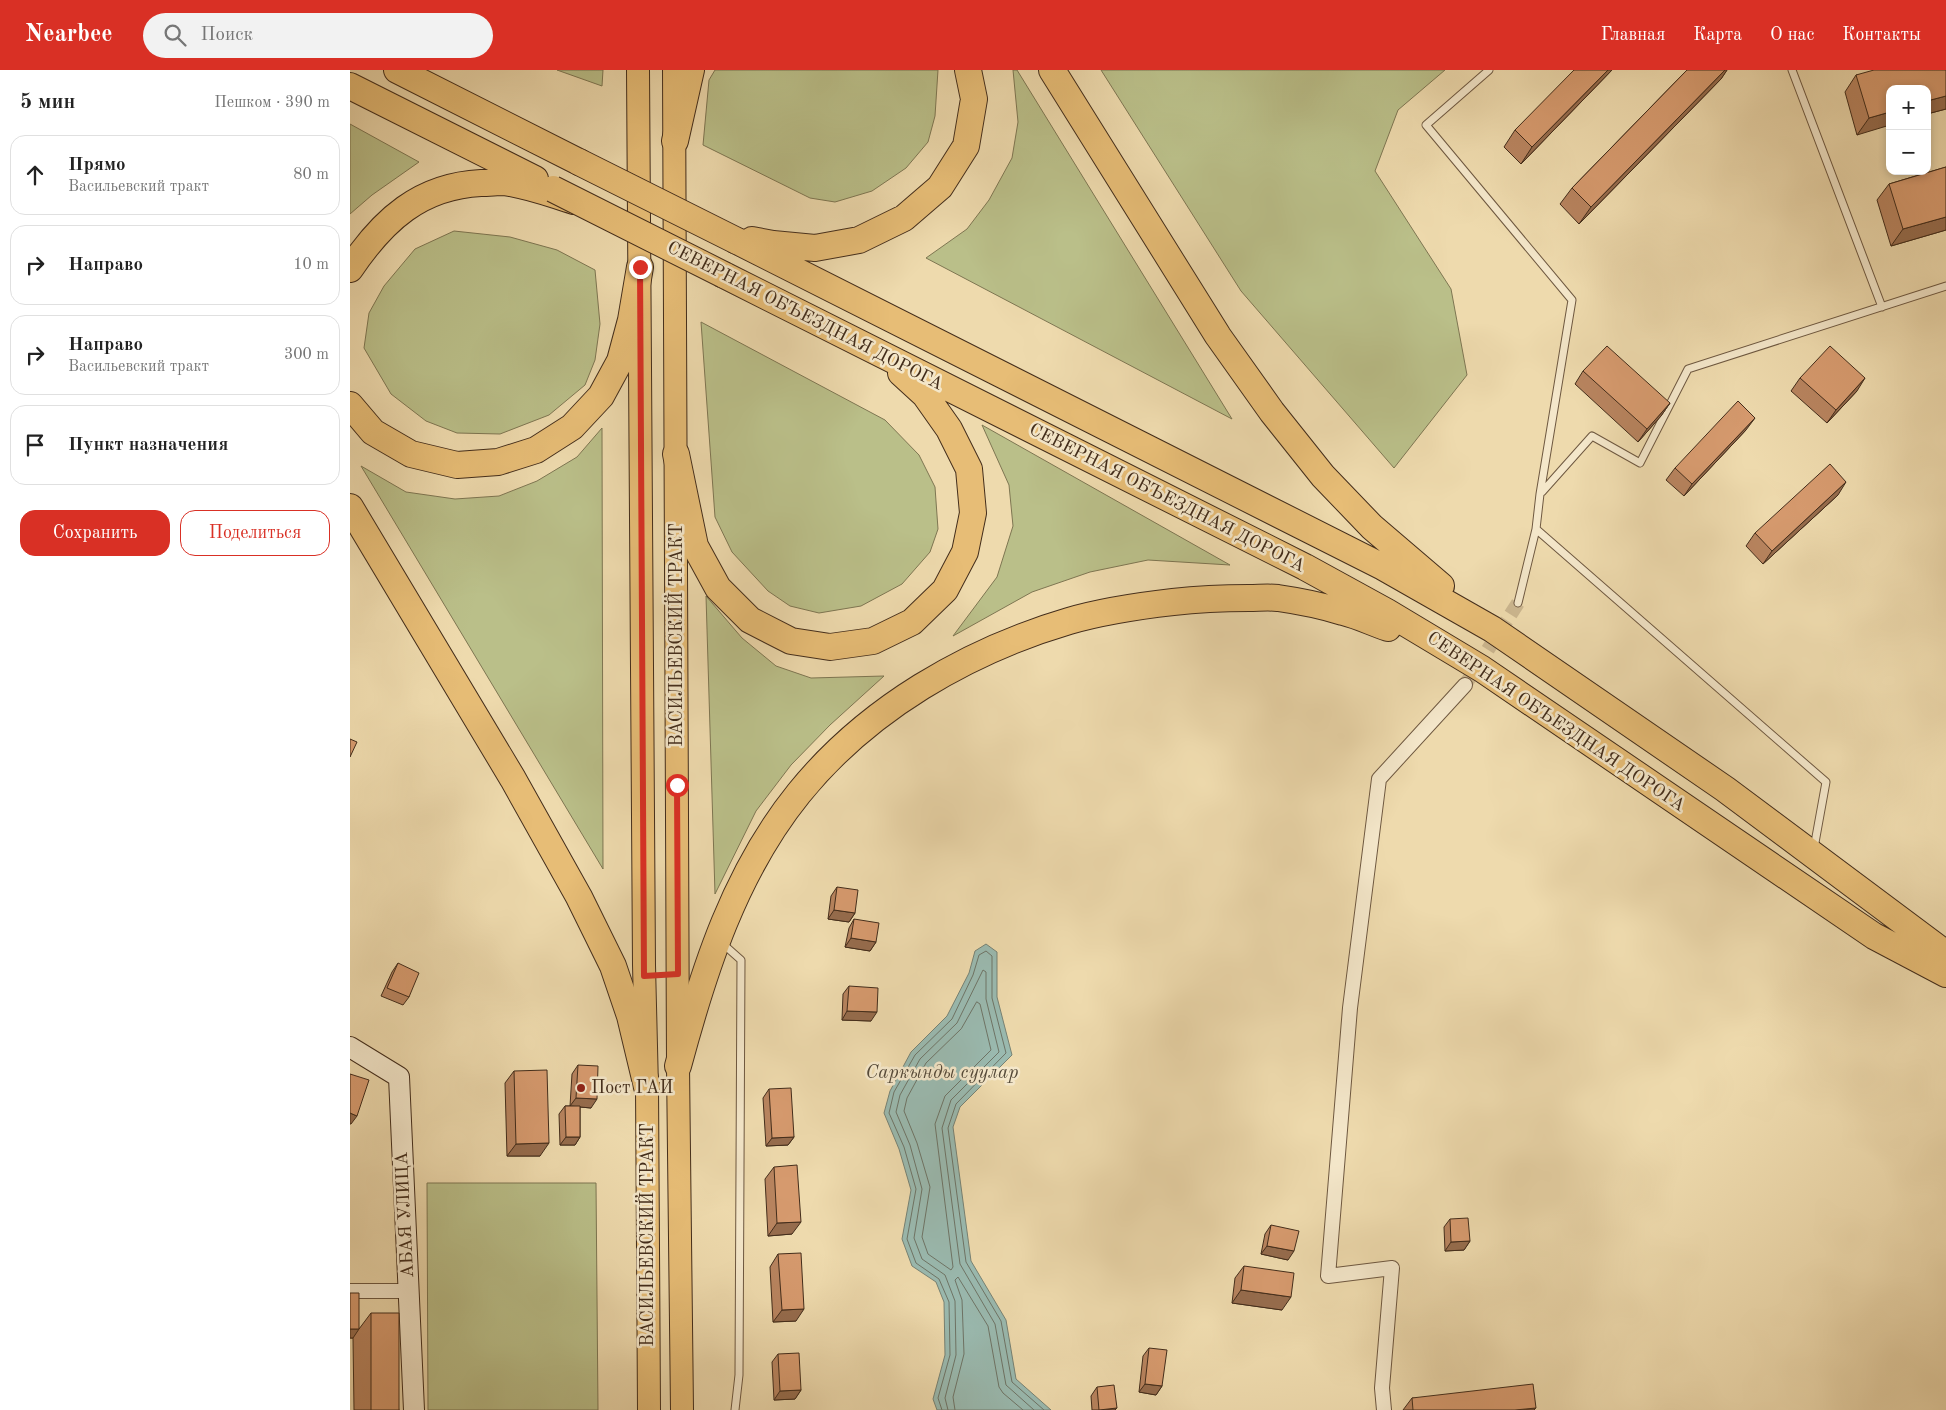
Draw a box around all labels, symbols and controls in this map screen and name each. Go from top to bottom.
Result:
search box [143,13,493,58]
icon: search [161,21,189,49]
text: Nearbee [25,23,113,47]
text: Поиск [201,26,253,45]
text: Главная [1601,26,1665,44]
text: Карта [1693,26,1742,44]
text: О нас [1770,26,1814,44]
text: Контакты [1842,26,1921,44]
map controls [1886,85,1931,175]
button: + [1886,85,1931,130]
text: 5 мин [20,92,75,113]
text: Пешком · 390 m [214,95,330,111]
button: − [1886,130,1931,175]
text: Прямо [68,156,126,175]
icon: ahead [21,161,49,189]
text: 80 m [293,167,329,183]
text: Васильевский тракт [68,179,209,195]
street label: СЕВЕРНАЯ ОБЪЕЗДНАЯ ДОРОГА [664,238,946,394]
icon: right [21,251,49,279]
text: Направо [68,256,143,275]
route end [629,256,652,279]
text: 10 m [293,257,329,273]
text: Направо [68,336,143,355]
icon: right [21,341,49,369]
text: 300 m [284,347,329,363]
text: Васильевский тракт [68,359,209,375]
street label: СЕВЕРНАЯ ОБЪЕЗДНАЯ ДОРОГА [1026,420,1308,576]
icon: arrive [21,431,49,459]
text: Пункт назначения [68,436,228,455]
button: Сохранить [20,510,170,556]
button: Поделиться [180,510,330,556]
street label: ВАСИЛЬЕВСКИЙ ТРАКТ [664,523,686,747]
street label: СЕВЕРНАЯ ОБЪЕЗДНАЯ ДОРОГА [1424,629,1689,815]
route start [666,774,689,797]
water label: Саркынды суулар [866,1064,1018,1083]
place label: Пост ГАИ [591,1079,673,1097]
marker: Пост ГАИ [575,1082,587,1094]
street label: ВАСИЛЬЕВСКИЙ ТРАКТ [635,1123,657,1347]
street label: АБАЯ УЛИЦА [393,1151,417,1279]

